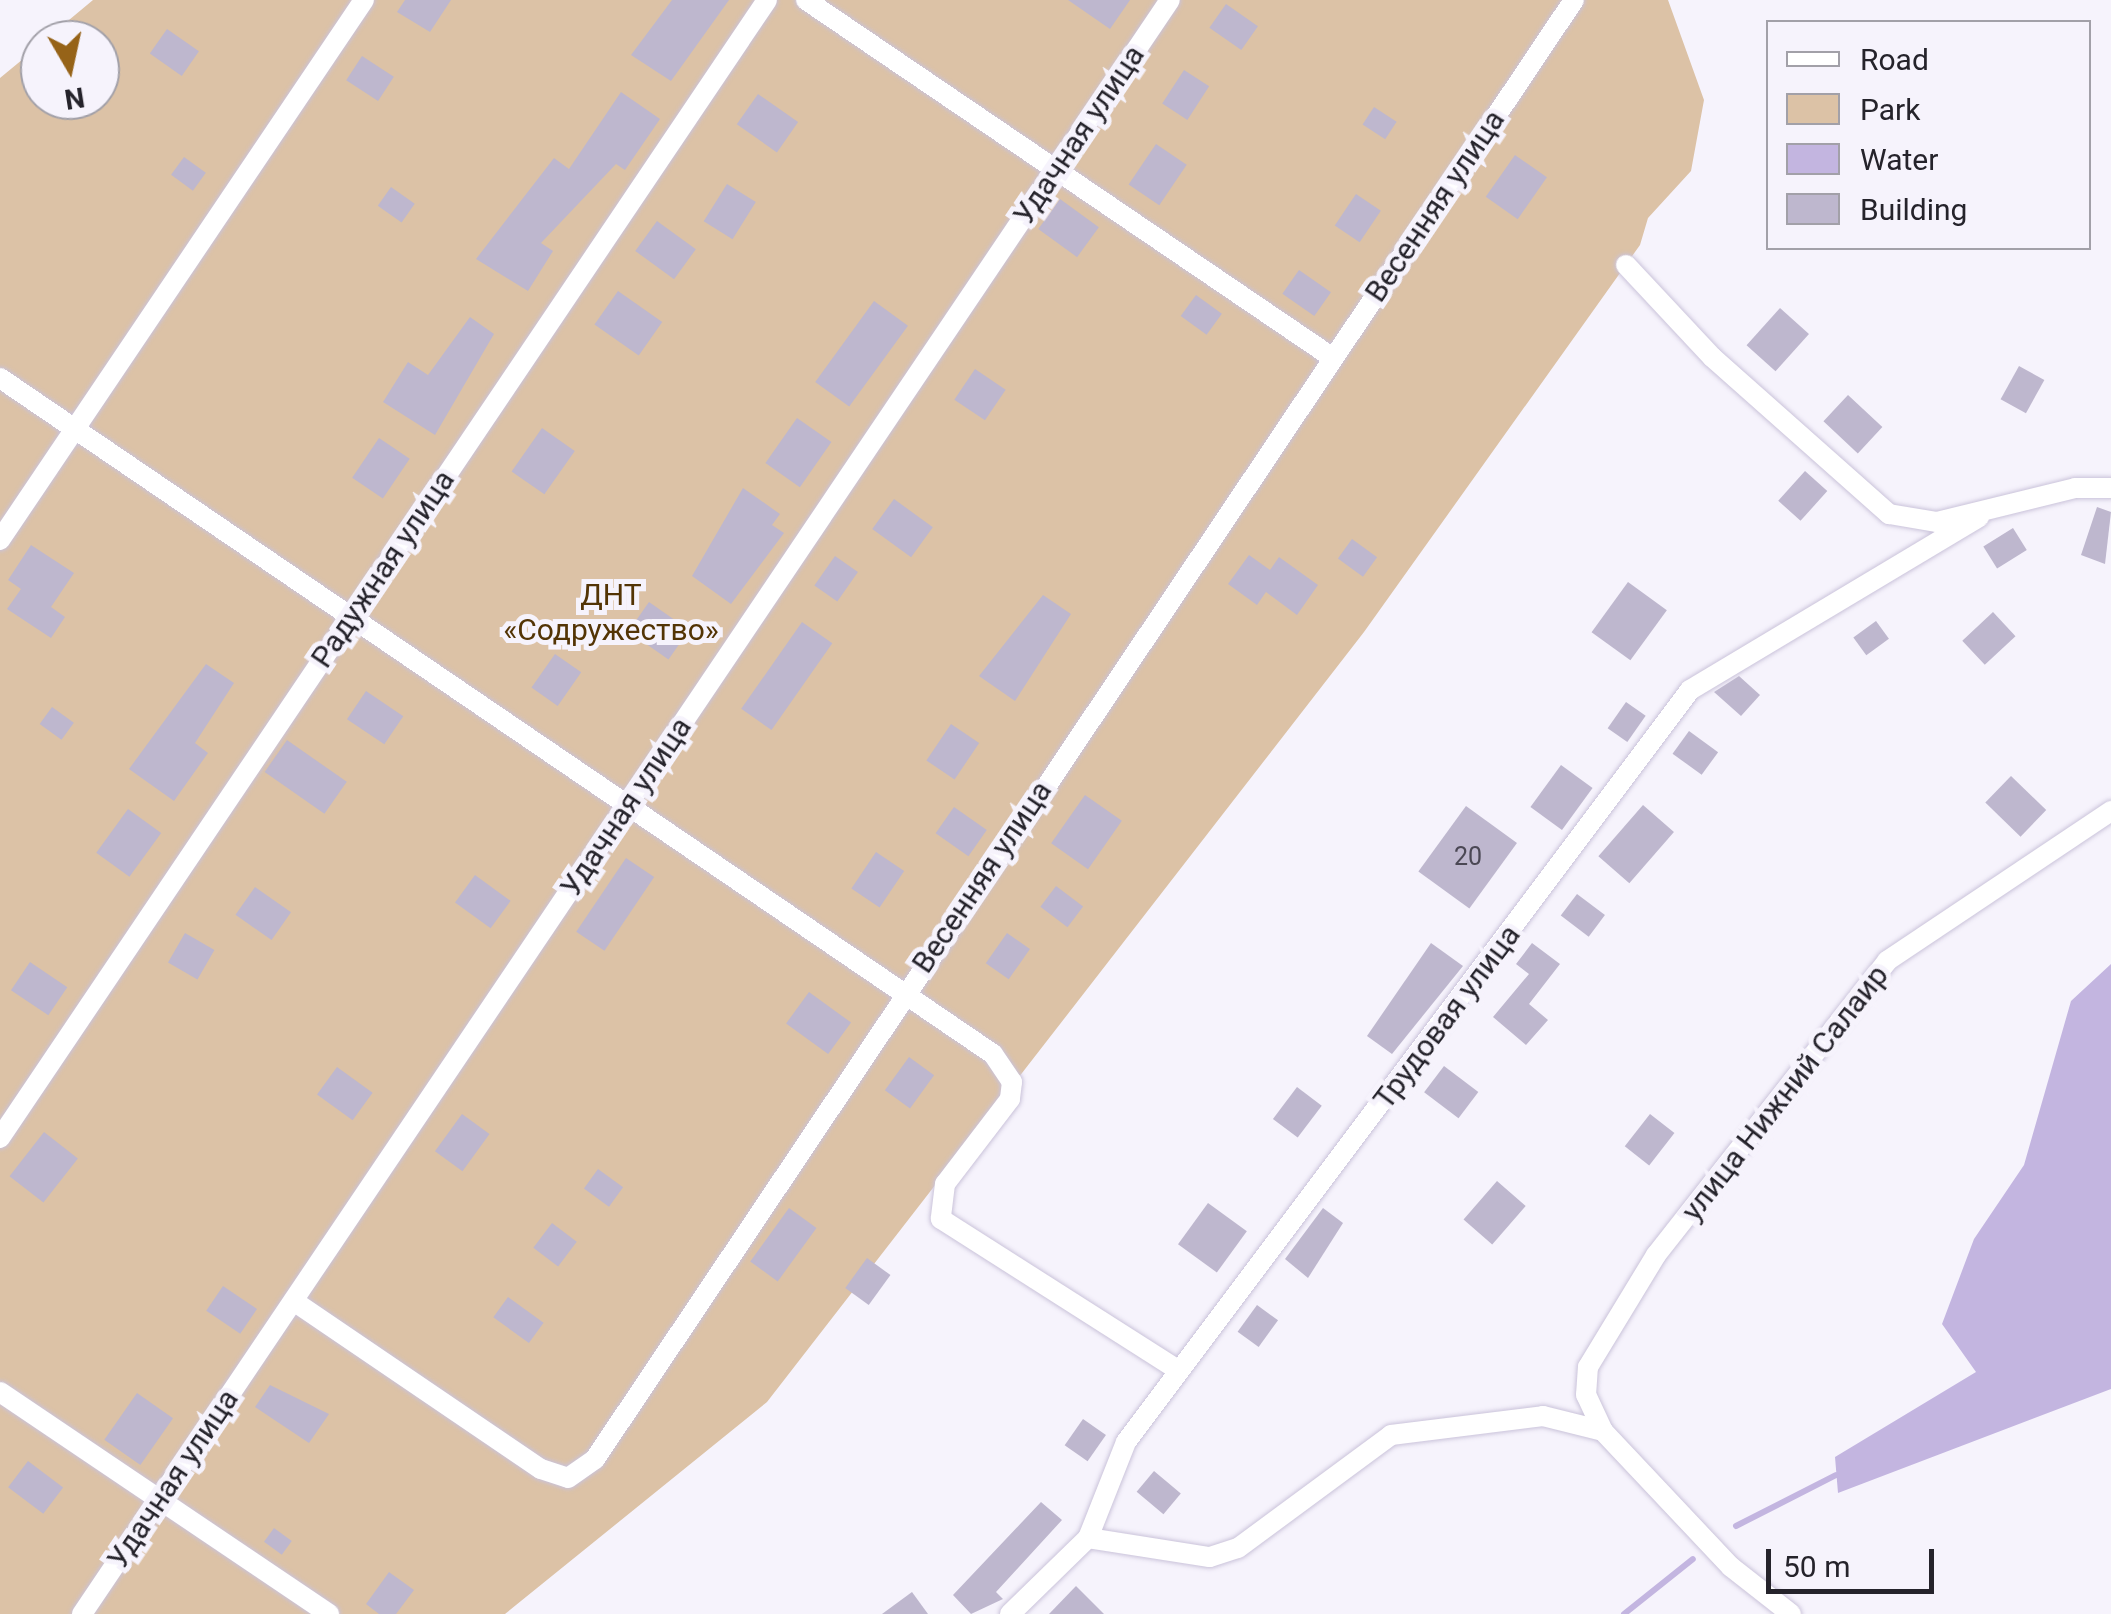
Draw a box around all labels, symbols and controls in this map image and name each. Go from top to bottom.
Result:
north arrow [20,20,120,120]
legend [1766,20,2091,250]
street label: Удачная улица [1006,39,1152,231]
text: Road [1860,42,1929,77]
text: N [62,80,87,116]
text: Park [1860,92,1920,127]
street label: Весенняя улица [1358,103,1512,309]
text: Water [1860,142,1938,177]
text: Building [1860,192,1967,227]
street label: Радужная улица [304,463,462,675]
park label: ДНТ «Содружество» [503,577,719,648]
street label: Удачная улица [553,711,699,903]
street label: Весенняя улица [905,774,1059,980]
house number: 20 [1454,842,1482,872]
street label: Трудовая улица [1366,918,1528,1116]
street label: улица Нижний Салаир [1674,958,1896,1228]
street label: Удачная улица [100,1383,246,1575]
scale bar [1771,1529,1938,1591]
text: 50 m [1783,1549,1850,1584]

